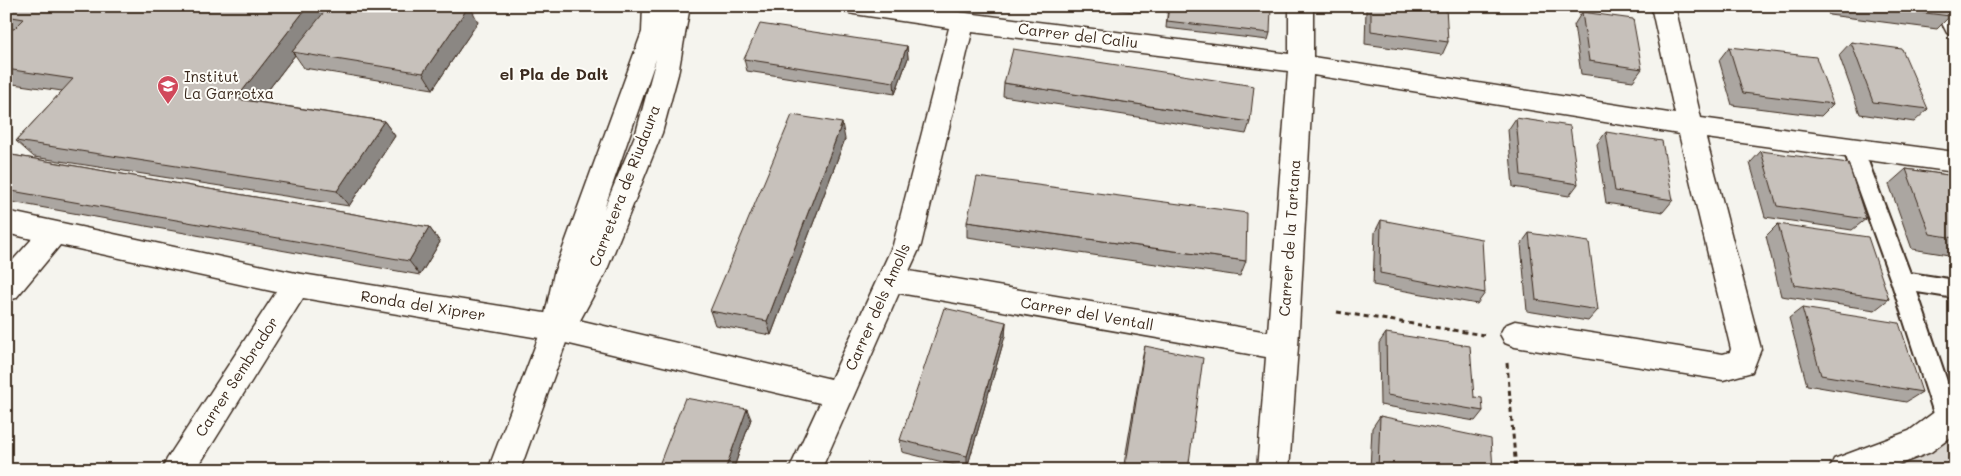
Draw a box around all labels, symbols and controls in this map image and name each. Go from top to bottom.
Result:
street label: Carrer del Caliu [1017,18,1139,52]
district label: el Pla de Dalt [500,63,608,84]
place label: Institut La Garrotxa [184,66,274,103]
school or university icon: Institut La Garrotxa [156,74,180,105]
street label: Carretera de Riudaura [584,102,664,269]
street label: Carrer de la Tartana [1274,159,1304,317]
street label: Carrer dels Amolls [840,240,914,373]
street label: Ronda del Xiprer [359,285,487,325]
street label: Carrer del Ventall [1019,291,1155,335]
street label: Carrer Sembrador [190,313,282,440]

